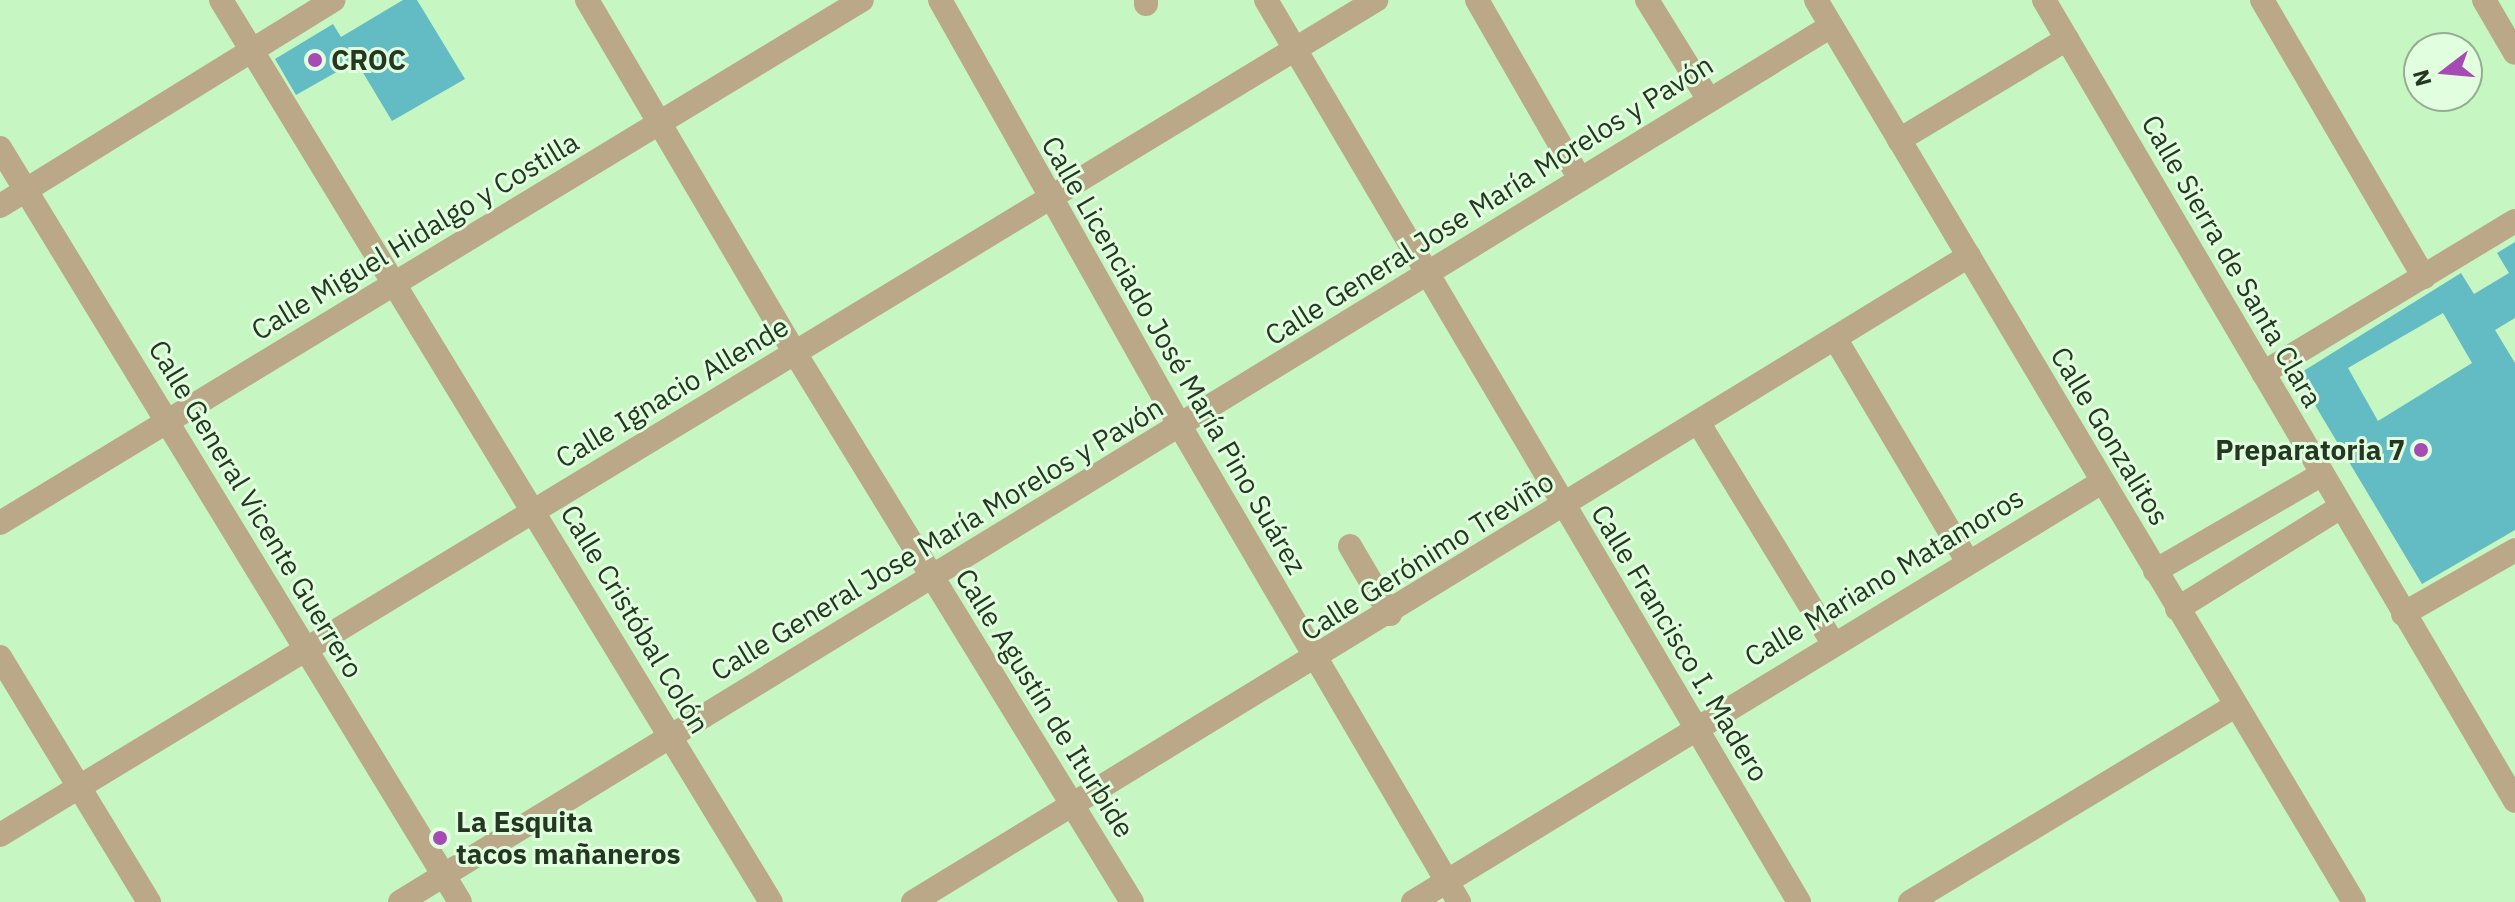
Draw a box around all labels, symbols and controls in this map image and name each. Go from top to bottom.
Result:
north arrow [2403,32,2483,112]
place label: CROC [331,43,406,77]
street label: Calle General Jose María Morelos y Pavón [1259,48,1719,352]
marker: CROC [306,51,324,69]
text: N [2405,67,2438,90]
street label: Calle Sierra de Santa Clara [2134,109,2330,413]
street label: Calle Miguel Hidalgo y Costilla [245,125,585,347]
street label: Calle Licenciado José María Pino Suárez [1034,130,1314,580]
street label: Calle Ignacio Allende [550,309,794,475]
street label: Calle General Vicente Guerrero [142,334,370,684]
street label: Calle Gonzalitos [2044,341,2176,531]
street label: Calle General Jose María Morelos y Pavón [705,390,1169,688]
place label: Preparatoria 7 [2215,433,2405,467]
marker: Preparatoria 7 [2412,441,2430,459]
street label: Calle Gerónimo Treviño [1294,464,1560,648]
street label: Calle Mariano Matamoros [1738,480,2030,674]
street label: Calle Francisco I. Madero [1584,498,1776,788]
street label: Calle Cristóbal Colón [553,499,717,739]
street label: Calle Agustín de Iturbide [948,562,1142,844]
place label: La Esquita tacos mañaneros [456,805,681,871]
marker: La Esquita tacos mañaneros [431,829,449,847]

